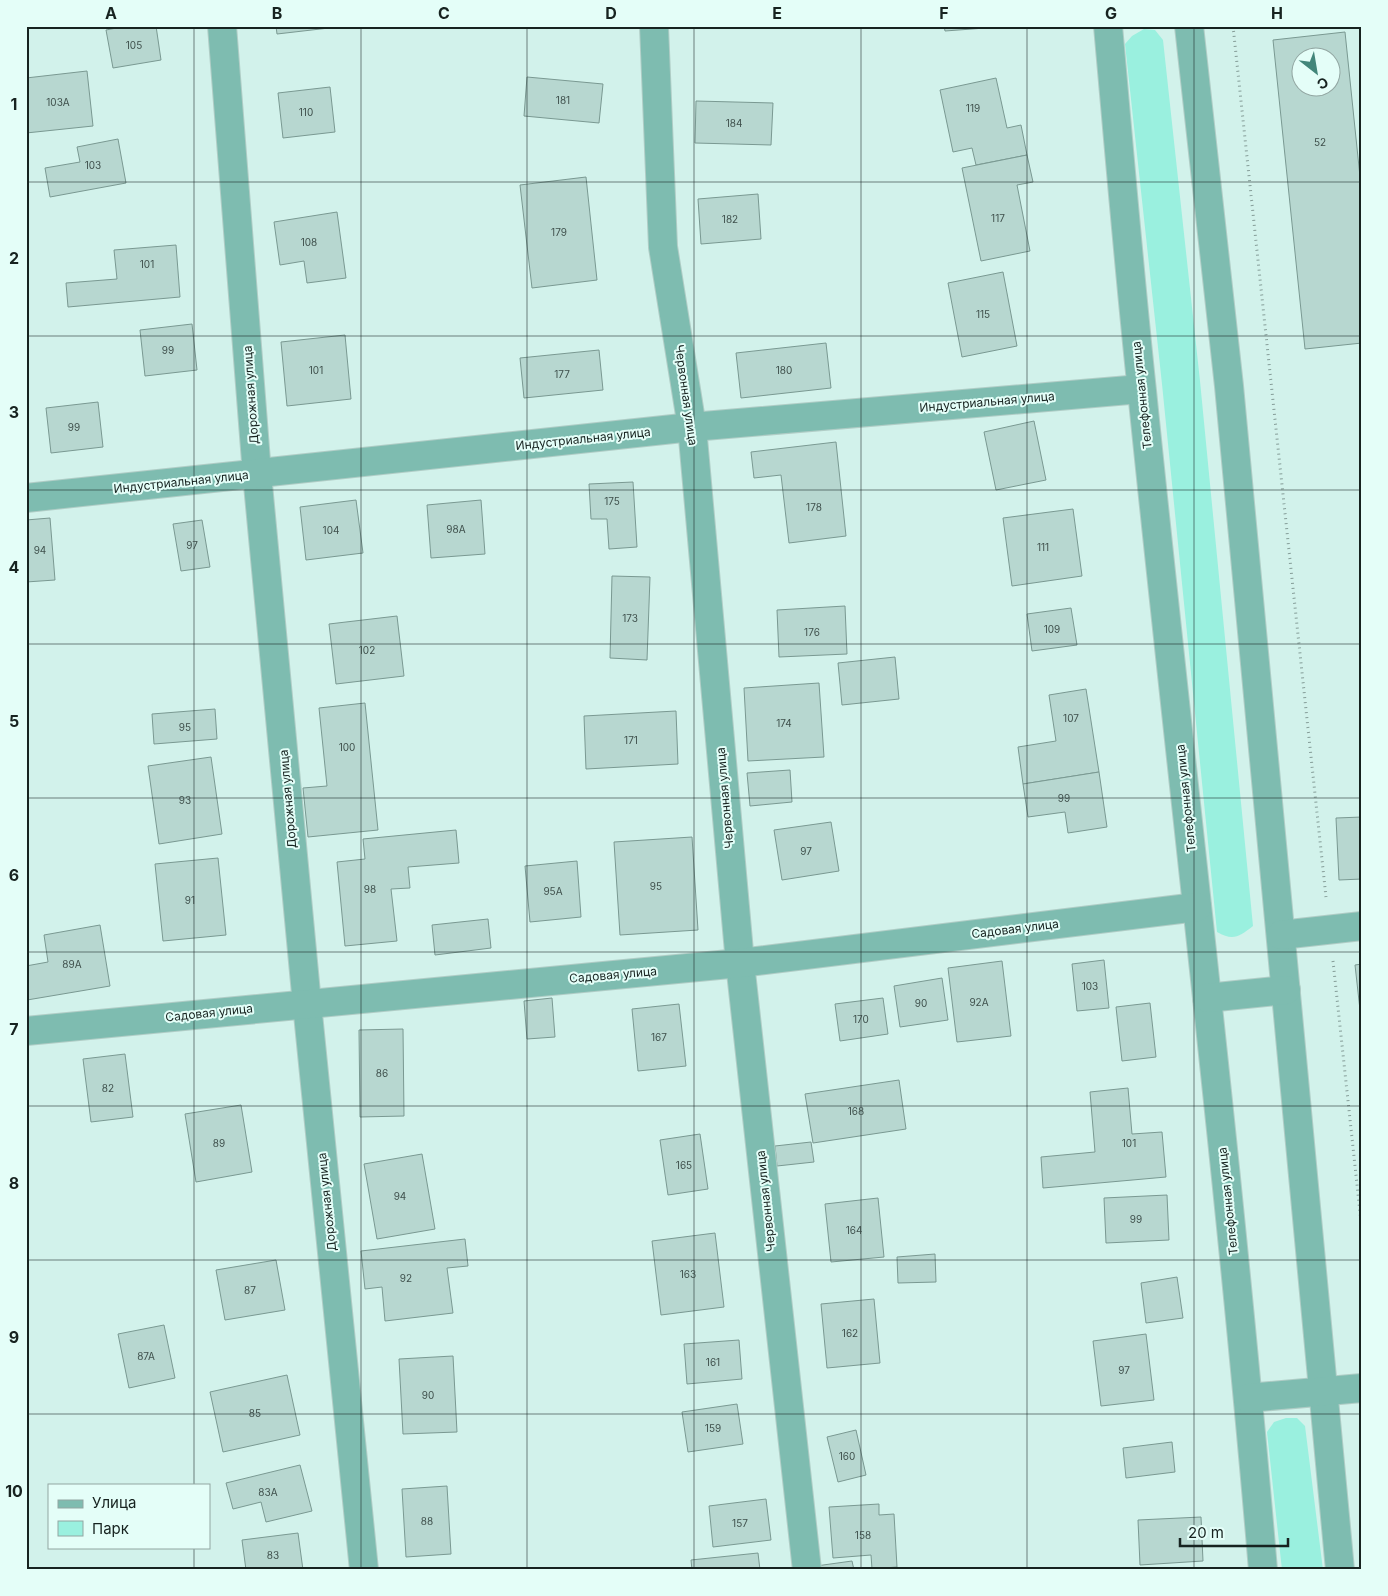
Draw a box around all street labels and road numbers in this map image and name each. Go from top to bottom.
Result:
street label: Телефонная улица [1128,340,1155,450]
street label: Червонная улица [672,343,701,446]
street label: Дорожная улица [240,345,261,445]
street label: Индустриальная улица [919,388,1055,415]
street label: Индустриальная улица [515,424,651,453]
street label: Индустриальная улица [113,467,249,496]
street label: Телефонная улица [1172,743,1199,853]
street label: Червонная улица [713,747,736,849]
street label: Дорожная улица [276,749,299,849]
street label: Садовая улица [970,916,1059,941]
street label: Садовая улица [569,963,657,986]
street label: Садовая улица [164,1000,253,1025]
street label: Телефонная улица [1214,1146,1241,1256]
street label: Червонная улица [753,1150,778,1252]
street label: Дорожная улица [314,1152,339,1252]

